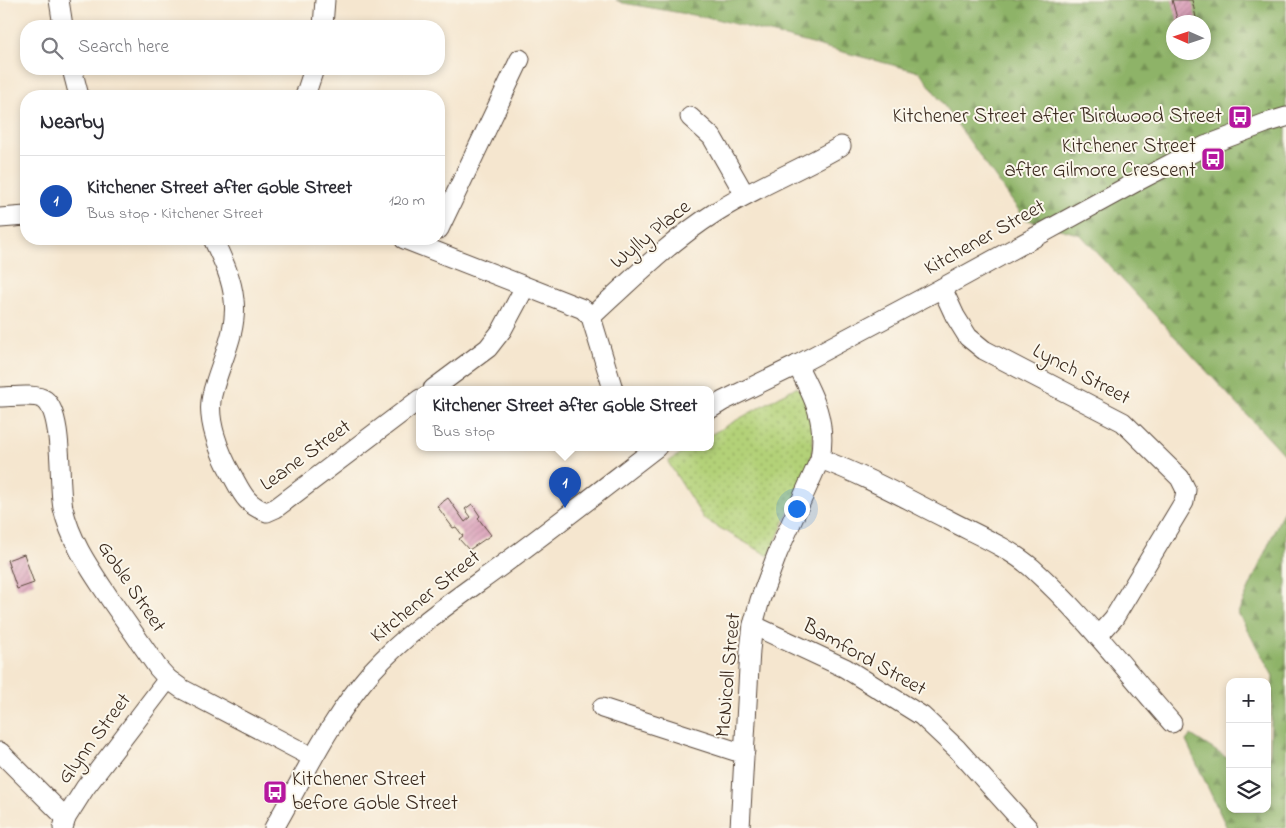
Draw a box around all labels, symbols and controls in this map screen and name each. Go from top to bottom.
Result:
north arrow [1166,15,1211,60]
search box [20,20,445,75]
icon: search [38,34,66,62]
text: Search here [78,34,169,61]
place label: Kitchener Street after Birdwood Street [893,102,1222,132]
bus stop icon: Kitchener Street after Birdwood Street [1227,104,1253,130]
text: Nearby [40,108,104,138]
place label: Kitchener Street after Gilmore Crescent [1004,132,1196,186]
bus stop icon: Kitchener Street after Gilmore Crescent [1200,146,1226,172]
text: Kitchener Street after Goble Street [87,175,352,202]
text: 1 [53,189,59,213]
text: 120 m [389,189,425,213]
street label: Kitchener Street [919,192,1051,284]
street label: Wylly Place [604,193,700,279]
text: Bus stop · Kitchener Street [87,202,263,226]
street label: Lynch Street [1026,337,1135,415]
popup [416,386,714,451]
text: Kitchener Street after Goble Street [432,393,698,420]
street label: Leane Street [254,413,358,499]
text: Bus stop [432,420,495,444]
pin: 1 [549,467,581,508]
your location [784,496,810,522]
street label: Goble Street [89,535,173,639]
street label: Kitchener Street [364,543,488,651]
street label: McNicoll Street [709,611,749,739]
street label: Bamford Street [796,611,931,704]
map controls [1226,678,1271,813]
button: + [1226,678,1271,723]
street label: Glynn Street [51,687,141,792]
button: − [1226,723,1271,768]
place label: Kitchener Street before Goble Street [292,765,458,819]
button: layers [1226,768,1271,813]
bus stop icon: Kitchener Street before Goble Street [262,779,288,805]

